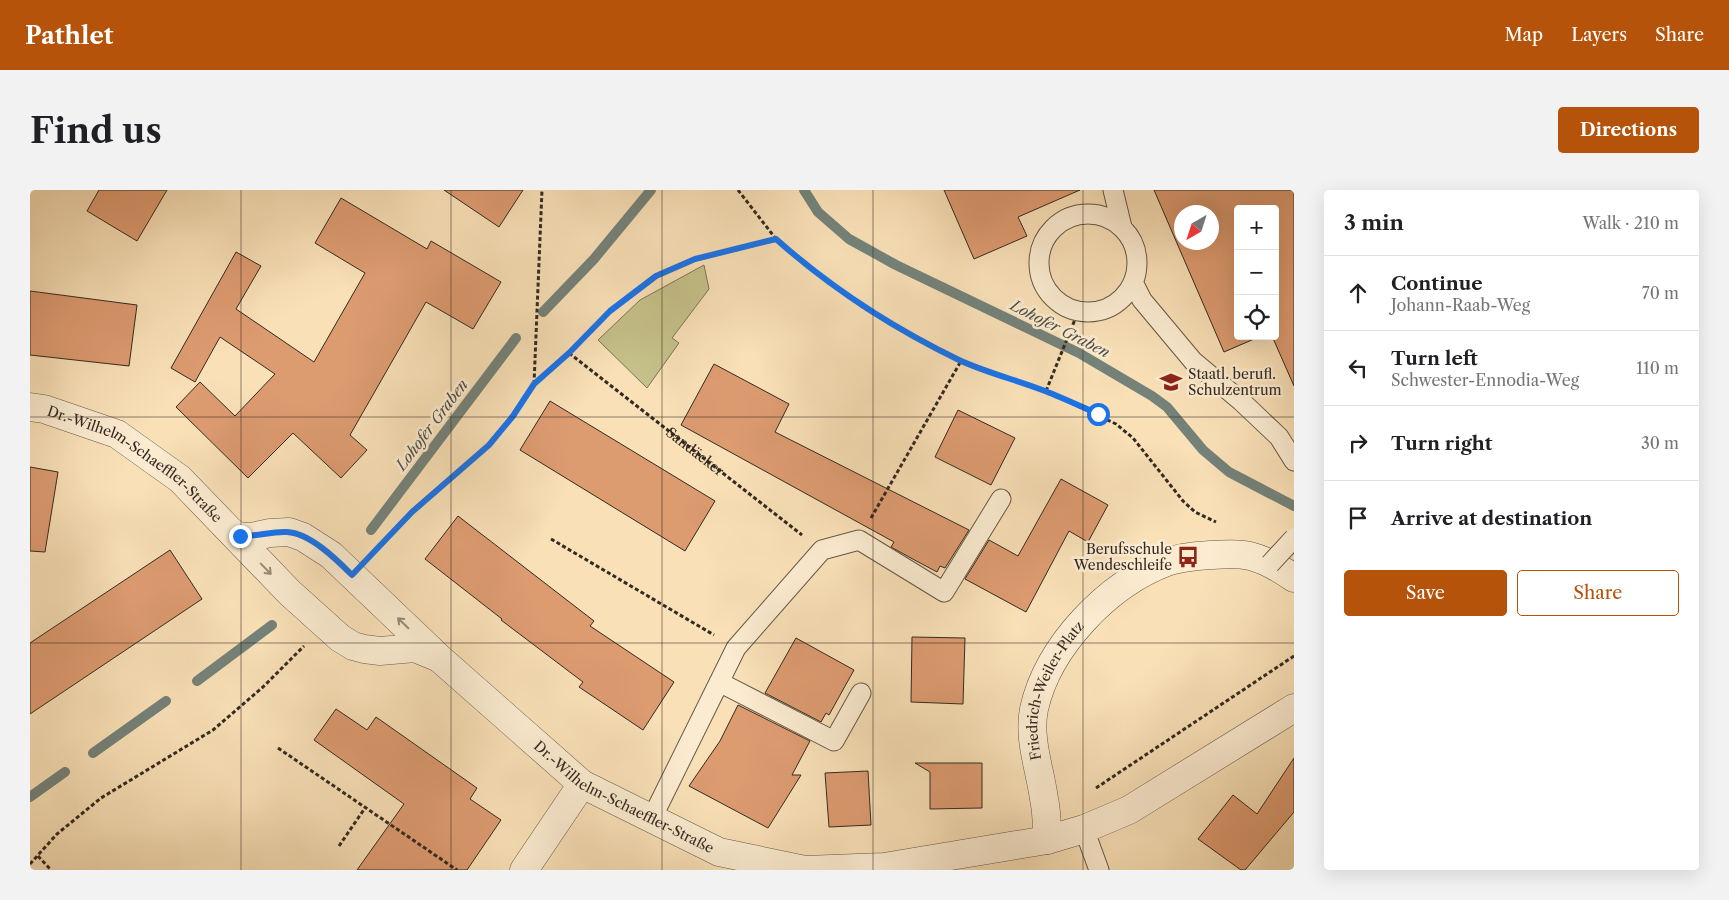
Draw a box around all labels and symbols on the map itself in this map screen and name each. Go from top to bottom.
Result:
north arrow [1174,205,1219,250]
water label: Lohofer Graben [1006,295,1113,362]
place label: Staatl. berufl. Schulzentrum [1188,365,1282,399]
school or university icon: Staatl. berufl. Schulzentrum [1158,369,1184,395]
water label: Lohofer Graben [391,375,472,475]
street label: Dr.-Wilhelm-Schaeffler-Straße [45,402,226,526]
route start [1087,403,1110,426]
street label: Sandäcker [662,423,728,480]
route end [229,525,252,548]
place label: Berufsschule Wendeschleife [1073,540,1172,574]
bus stop icon: Berufsschule Wendeschleife [1175,544,1201,570]
one-way arrow [260,563,272,575]
one-way arrow [396,617,409,629]
street label: Friedrich-Weiler-Platz [1023,617,1088,762]
street label: Dr.-Wilhelm-Schaeffler-Straße [530,737,717,857]

